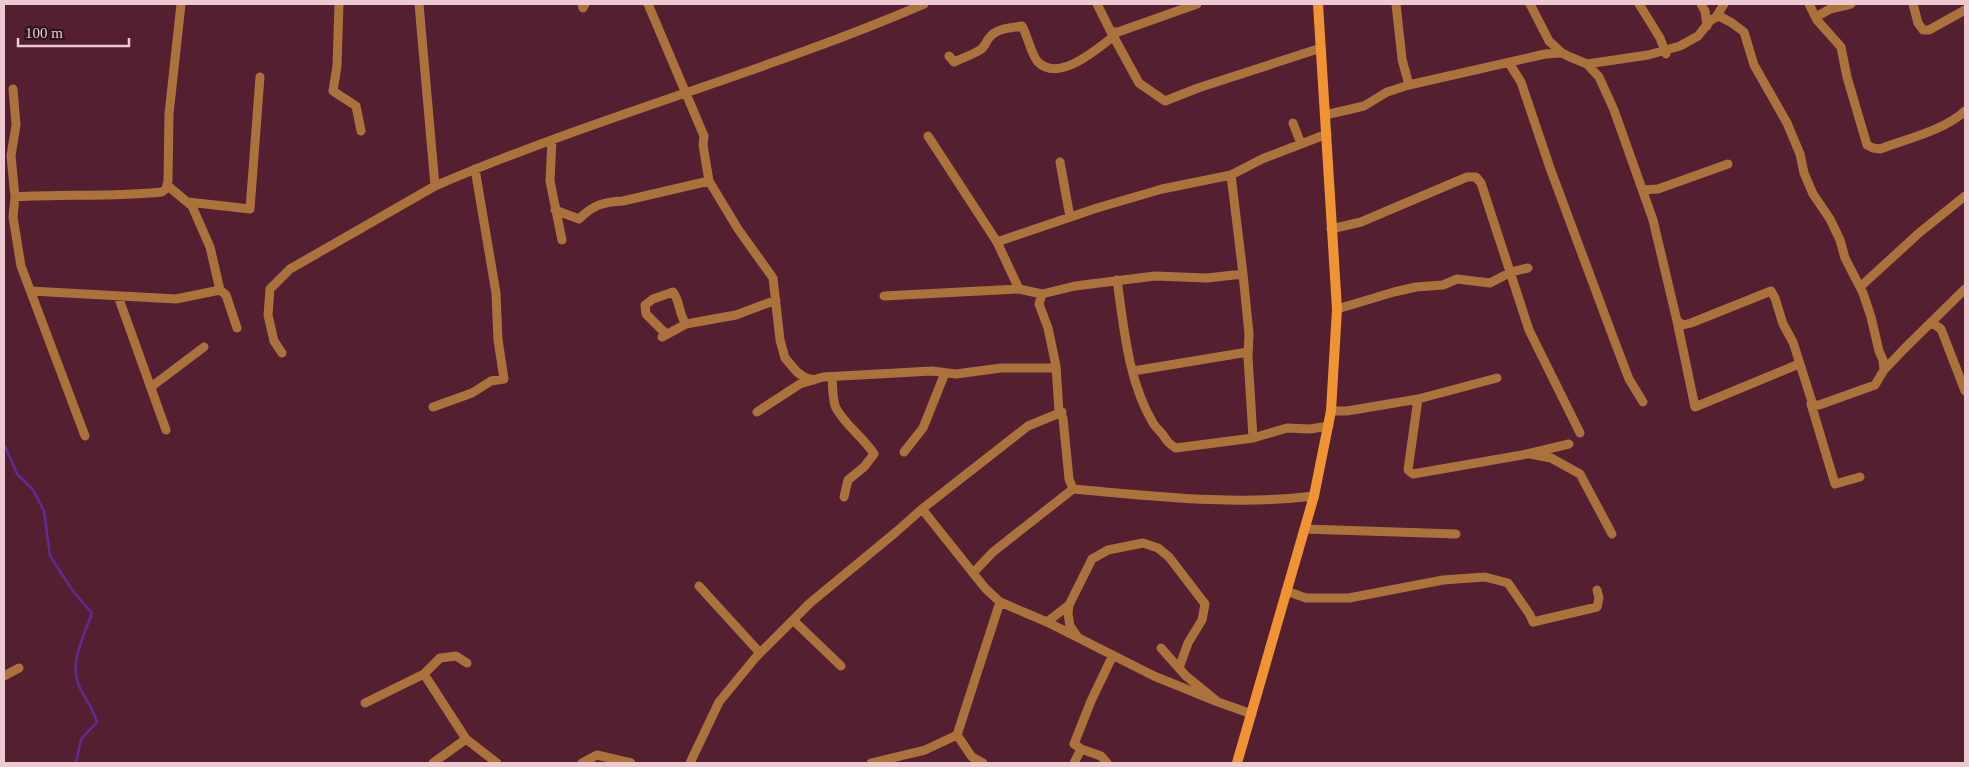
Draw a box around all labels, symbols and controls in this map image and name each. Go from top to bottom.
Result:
scale bar [18,15,129,47]
text: 100 m [25,25,63,41]

